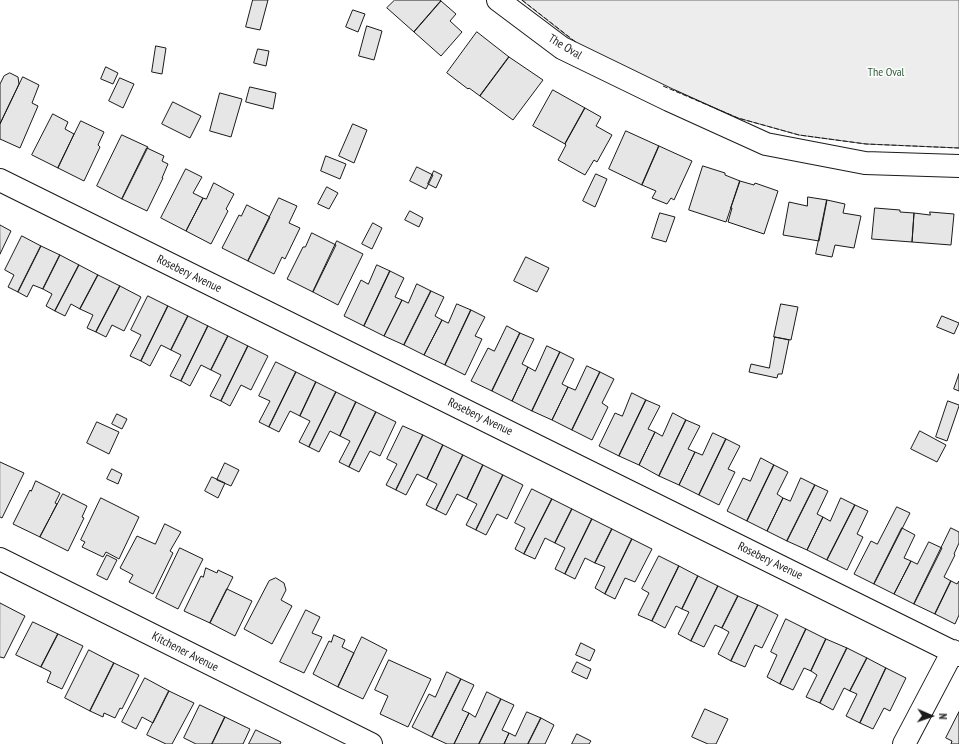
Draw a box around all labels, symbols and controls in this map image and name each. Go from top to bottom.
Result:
street label: The Oval [546,31,584,63]
park label: The Oval [868,66,904,80]
street label: Rosebery Avenue [154,252,224,296]
street label: Rosebery Avenue [445,395,515,439]
street label: Rosebery Avenue [735,539,805,583]
street label: Kitchener Avenue [149,629,221,675]
north arrow [911,696,951,736]
text: N [936,713,950,720]

